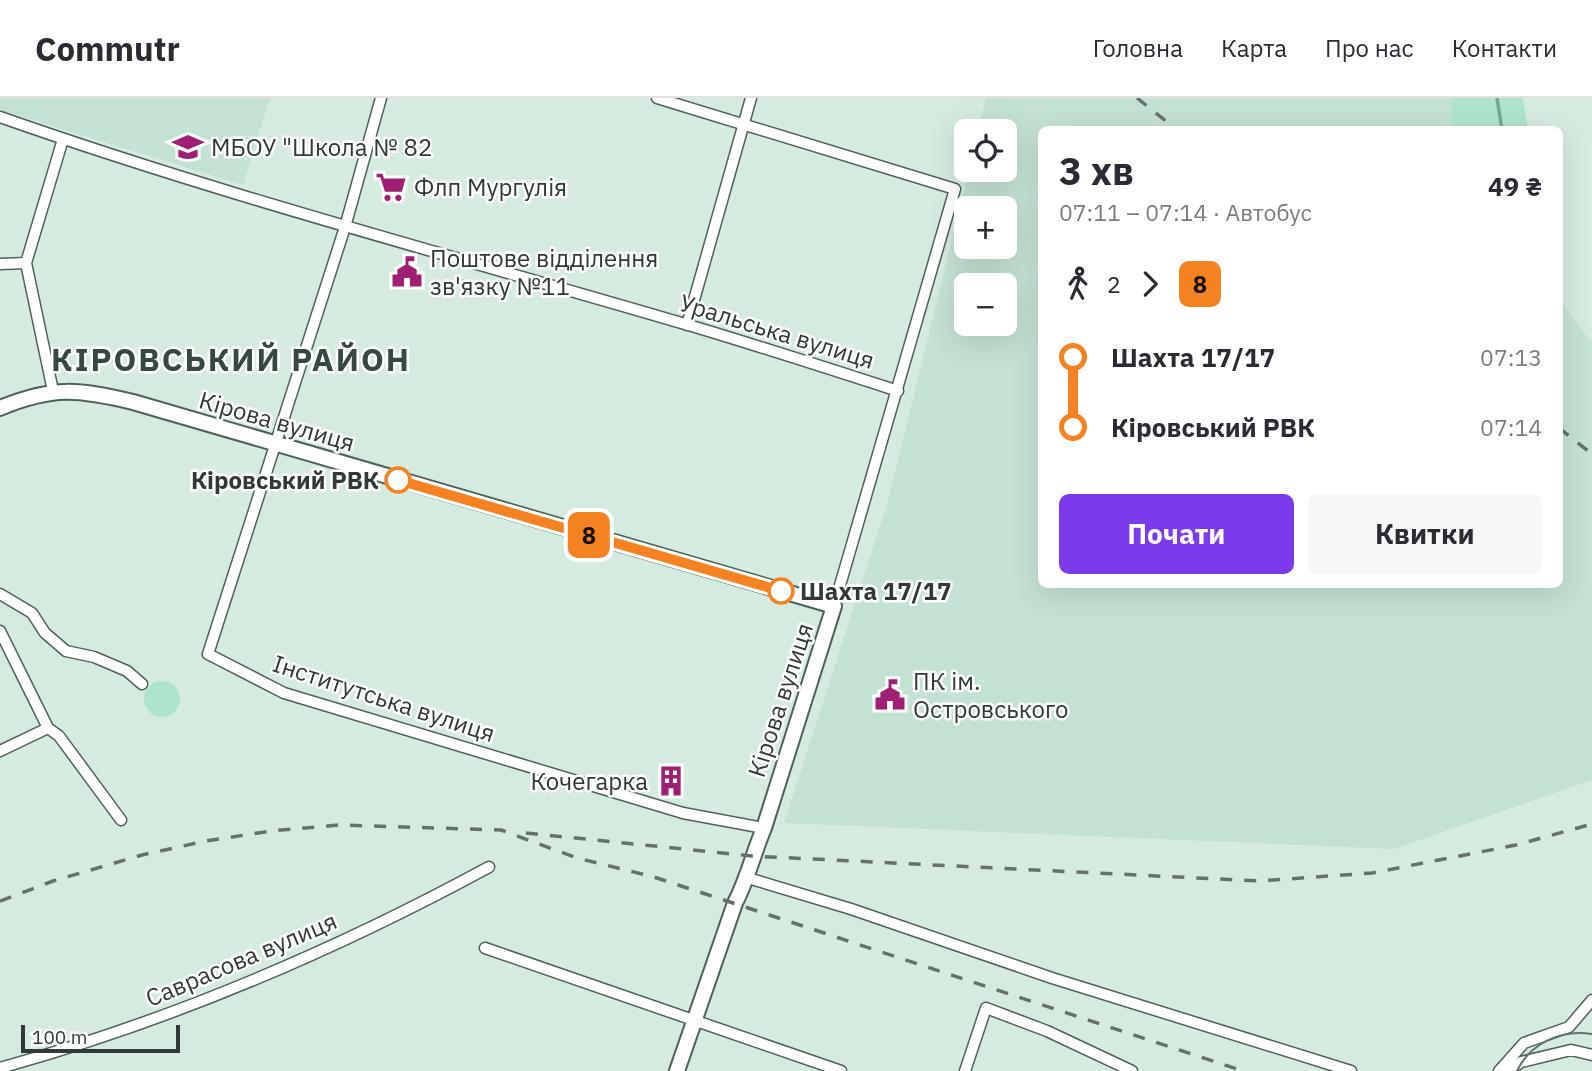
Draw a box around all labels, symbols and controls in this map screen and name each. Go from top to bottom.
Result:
text: Commutr [35,27,180,70]
text: Головна [1093,32,1183,64]
text: Карта [1221,32,1287,64]
text: Про нас [1325,32,1414,64]
text: Контакти [1452,32,1557,64]
map controls [954,119,1017,336]
button: locate [954,119,1017,182]
school or university icon: МБОУ "Школа № 82 [171,130,205,164]
place label: МБОУ "Школа № 82 [211,131,432,163]
text: 3 хв [1059,146,1134,195]
text: 49 ₴ [1488,169,1542,203]
supermarket icon: Флп Мургулія [374,170,408,204]
place label: Флп Мургулія [414,171,567,203]
button: + [954,196,1017,259]
text: 07:11 – 07:14 · Автобус [1059,197,1312,227]
place label: Поштове відділення зв'язку №11 [430,242,658,302]
public building icon: Поштове відділення зв'язку №11 [390,255,424,289]
icon: walk [1059,265,1097,303]
icon: forward [1131,265,1169,303]
text: 8 [1193,268,1207,300]
text: 2 [1107,269,1121,299]
button: − [954,273,1017,336]
street label: Уральська вулиця [676,286,878,376]
district label: КІРОВСЬКИЙ РАЙОН [51,338,411,380]
text: Шахта 17/17 [1111,340,1275,374]
text: 07:13 [1480,342,1542,372]
street label: Кірова вулиця [195,384,359,458]
text: Кіровський РВК [1111,410,1315,444]
text: 07:14 [1480,412,1542,442]
place label: Кіровський РВК [191,464,379,496]
marker: Кіровський РВК [385,467,411,493]
button: Почати [1059,494,1294,574]
button: Квитки [1308,494,1542,574]
line badge: 8 [566,512,612,558]
text: 8 [582,519,596,551]
place label: Шахта 17/17 [800,575,951,607]
marker: Шахта 17/17 [768,578,794,604]
street label: Кірова вулиця [740,619,820,781]
street label: Інститутська вулиця [269,647,499,749]
place label: ПК ім. Островського [913,665,1068,725]
public building icon: ПК ім. Островського [873,678,907,712]
building icon: Кочегарка [654,764,688,798]
place label: Кочегарка [531,765,648,797]
street label: Саврасова вулиця [141,904,341,1014]
scale bar [21,1022,180,1054]
text: 100 m [32,1025,87,1049]

